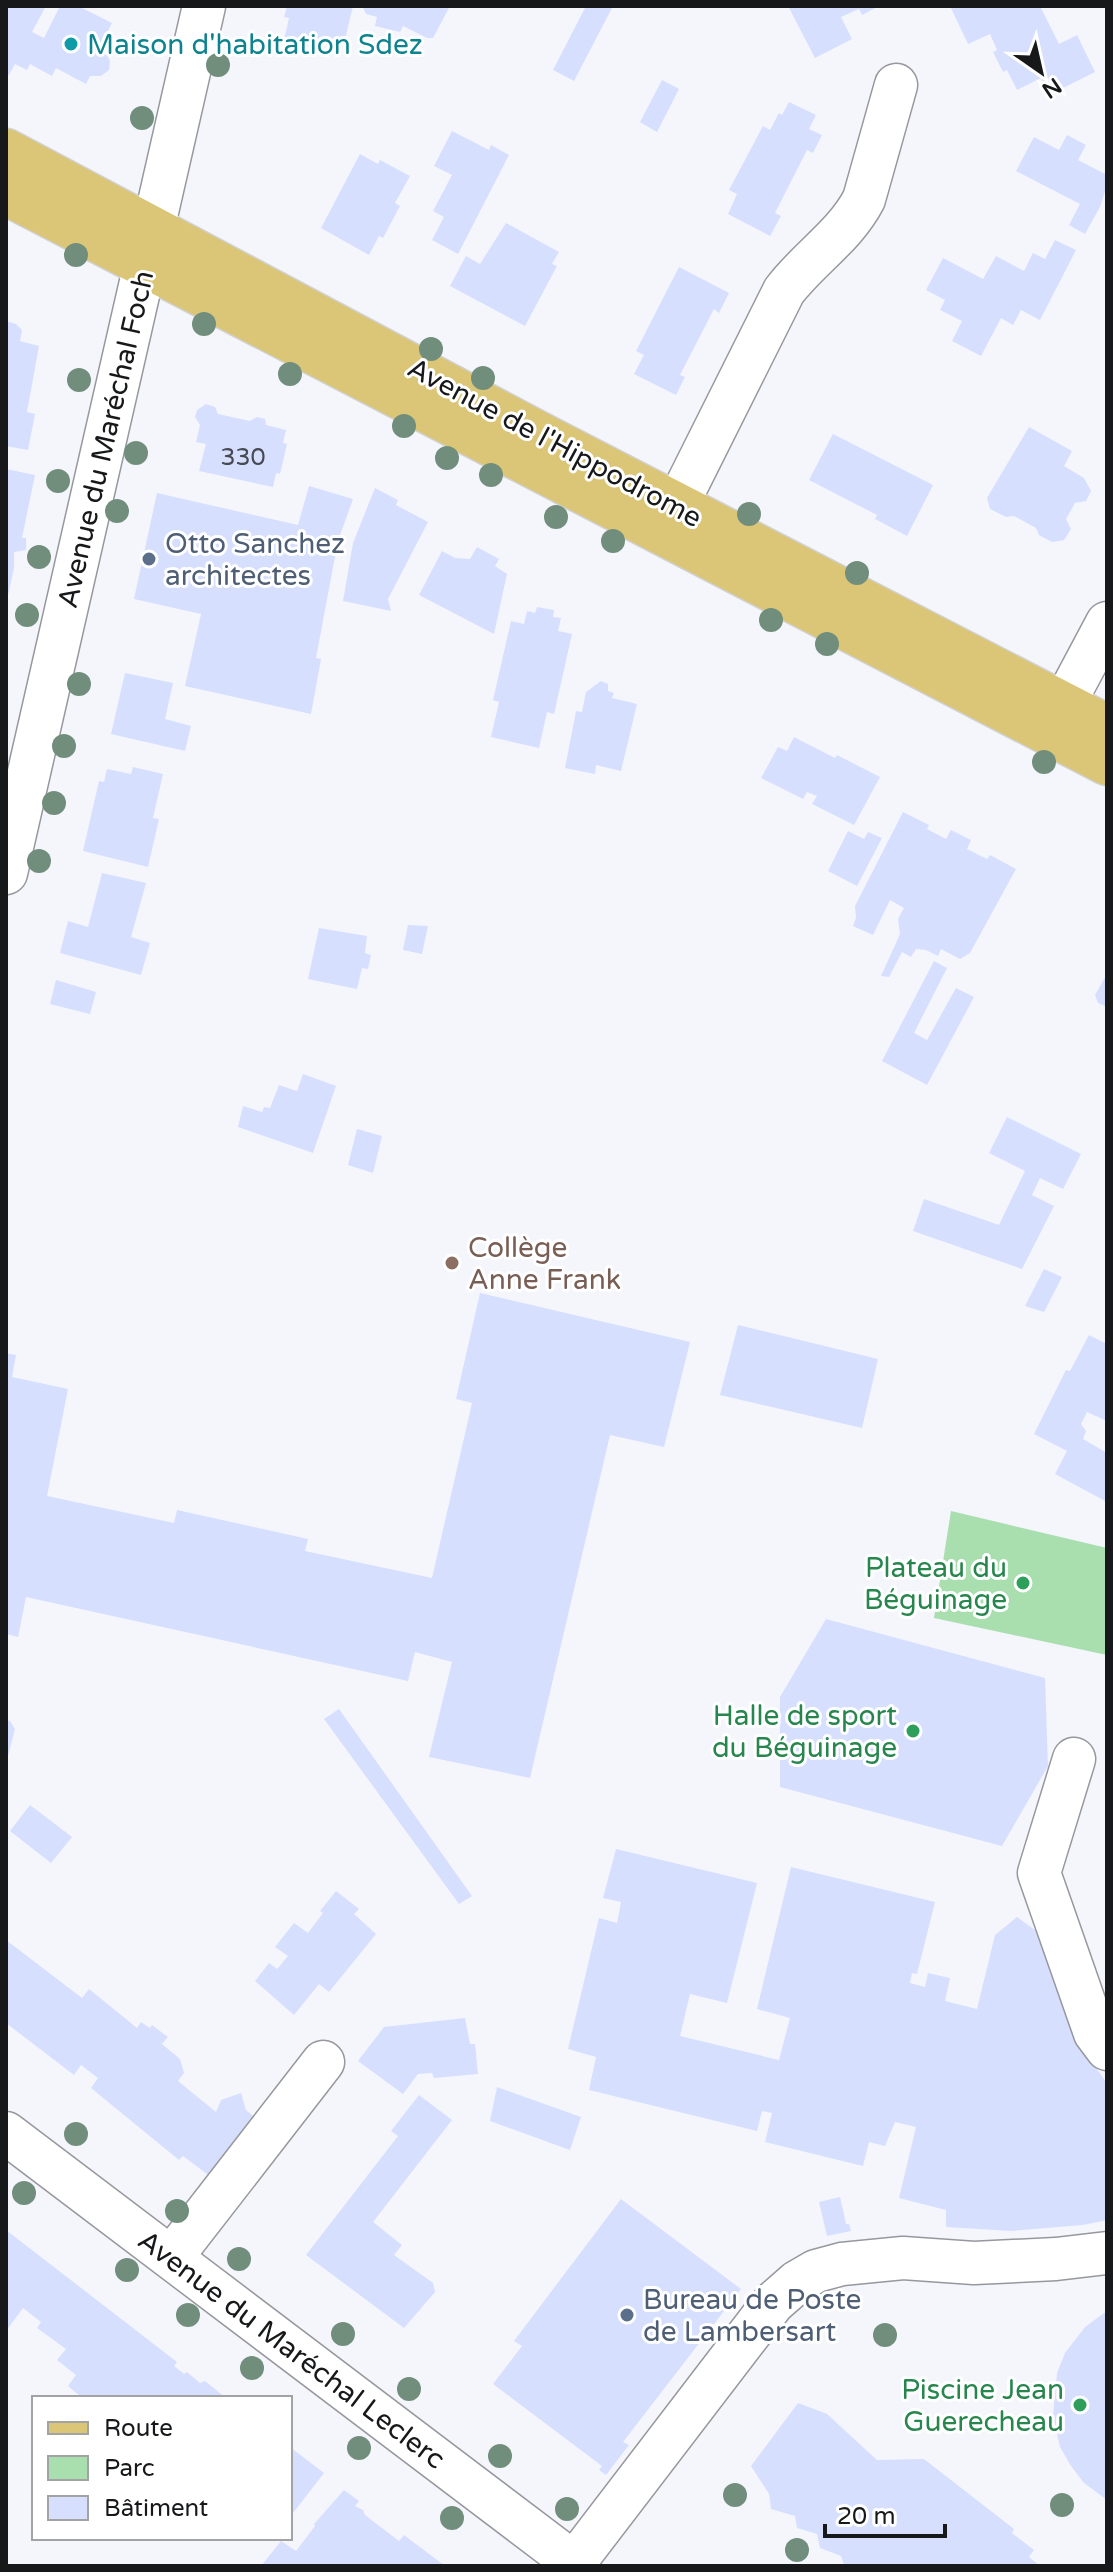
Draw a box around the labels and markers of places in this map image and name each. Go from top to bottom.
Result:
place label: Maison d'habitation Sdez [87,28,423,62]
marker: Maison d'habitation Sdez [62,35,80,53]
place label: Otto Sanchez architectes [165,527,345,593]
marker: Otto Sanchez architectes [140,550,158,568]
place label: Collège Anne Frank [468,1231,621,1297]
marker: Collège Anne Frank [443,1254,461,1272]
place label: Plateau du Béguinage [864,1551,1007,1617]
marker: Plateau du Béguinage [1014,1574,1032,1592]
place label: Halle de sport du Béguinage [712,1699,897,1765]
marker: Halle de sport du Béguinage [904,1722,922,1740]
place label: Bureau de Poste de Lambersart [643,2283,861,2349]
marker: Bureau de Poste de Lambersart [618,2306,636,2324]
place label: Piscine Jean Guerecheau [901,2373,1064,2439]
marker: Piscine Jean Guerecheau [1071,2396,1089,2414]

